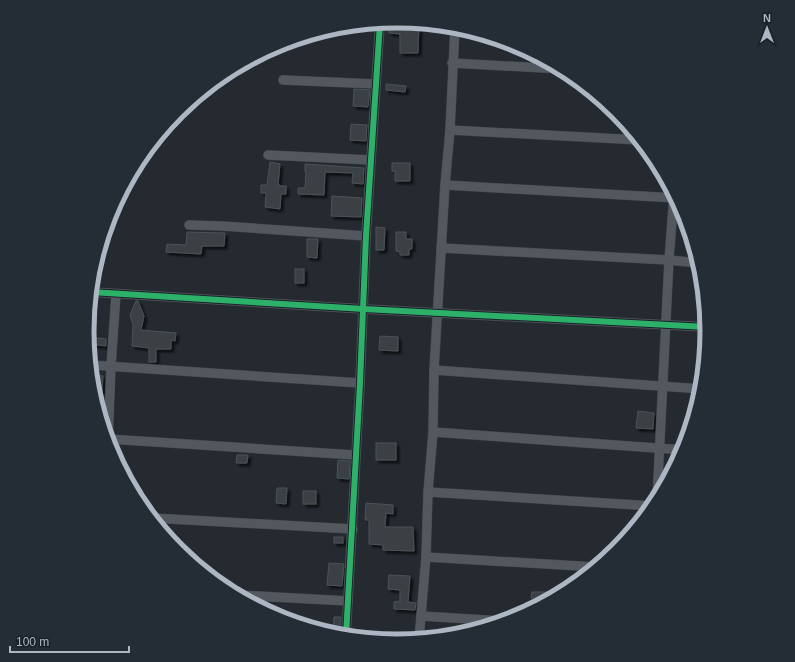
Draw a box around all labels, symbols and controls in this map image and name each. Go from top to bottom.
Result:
north arrow [747,8,787,48]
text: N [763,12,771,24]
scale bar [10,628,129,654]
text: 100 m [16,635,49,649]

